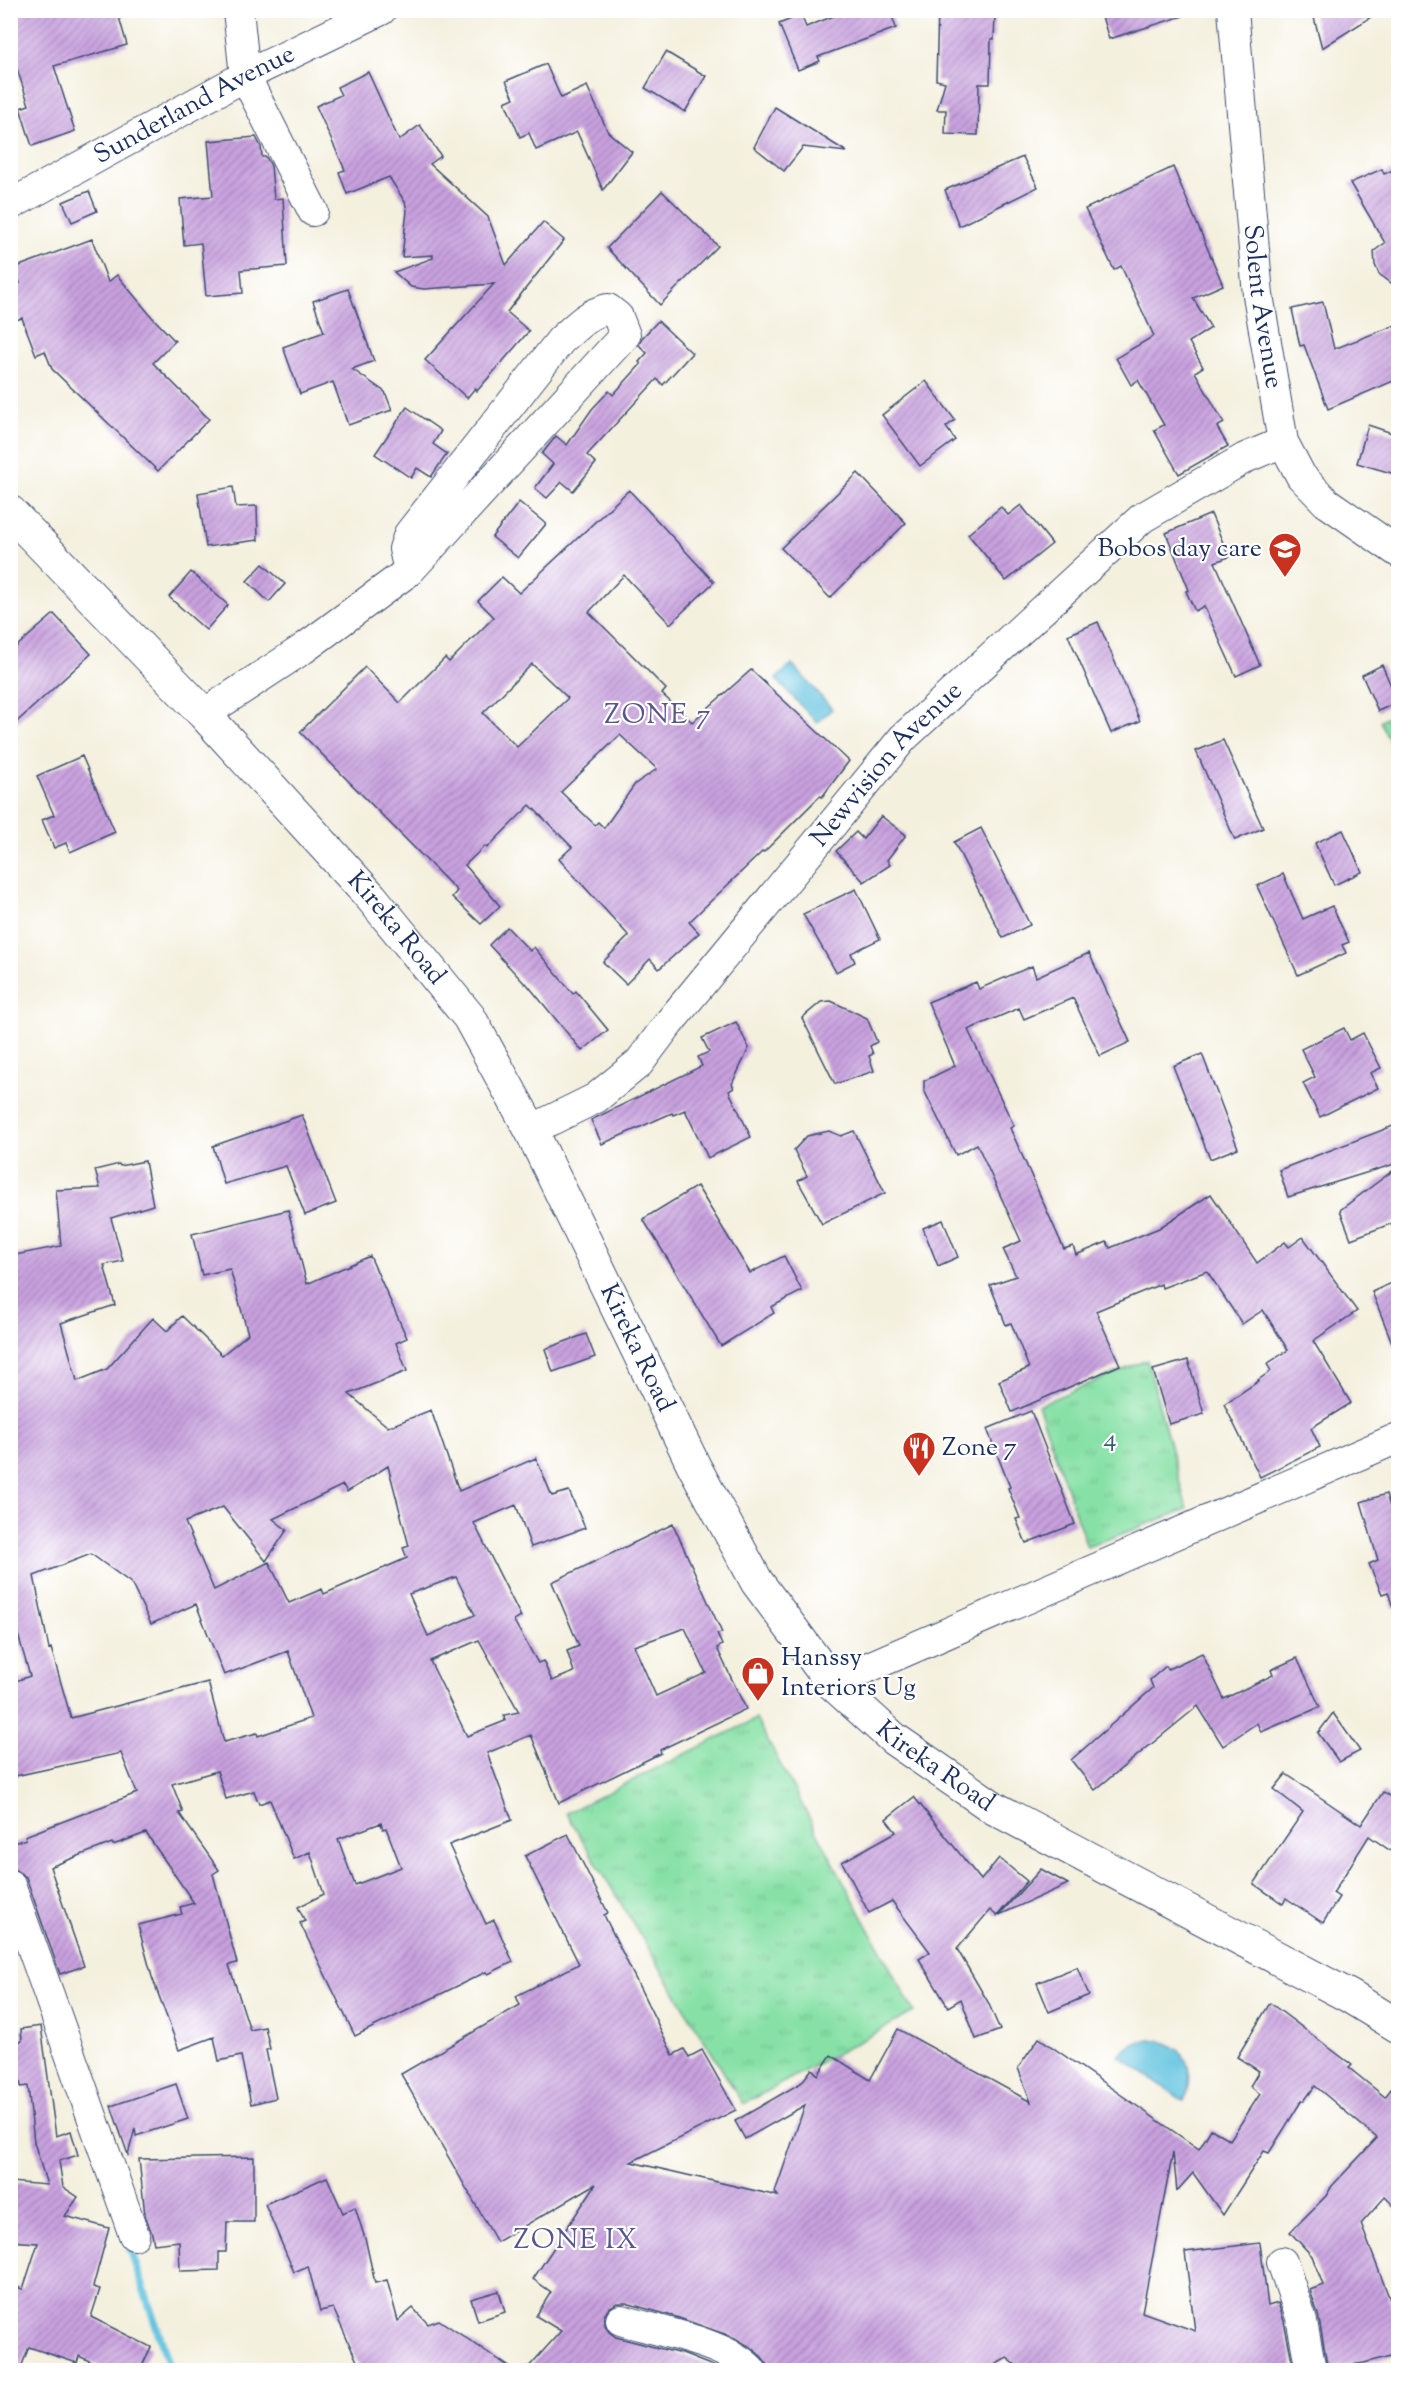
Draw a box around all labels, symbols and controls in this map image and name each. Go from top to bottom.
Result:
street label: Sunderland Avenue [87,36,301,174]
street label: Solent Avenue [1233,223,1292,391]
place label: Bobos day care [1097,531,1262,568]
school or university icon: Bobos day care [1267,531,1303,578]
street label: Newvision Avenue [802,673,971,855]
district label: ZONE 7 [604,696,712,736]
street label: Kireka Road [338,863,455,994]
street label: Kireka Road [590,1278,684,1419]
park label: 4 [1103,1421,1117,1458]
restaurant icon: Zone 7 [901,1430,937,1477]
place label: Zone 7 [942,1430,1017,1467]
place label: Hanssy Interiors Ug [781,1640,916,1707]
shop icon: Hanssy Interiors Ug [740,1655,776,1702]
street label: Kireka Road [867,1712,1002,1822]
district label: ZONE IX [513,2221,639,2261]

